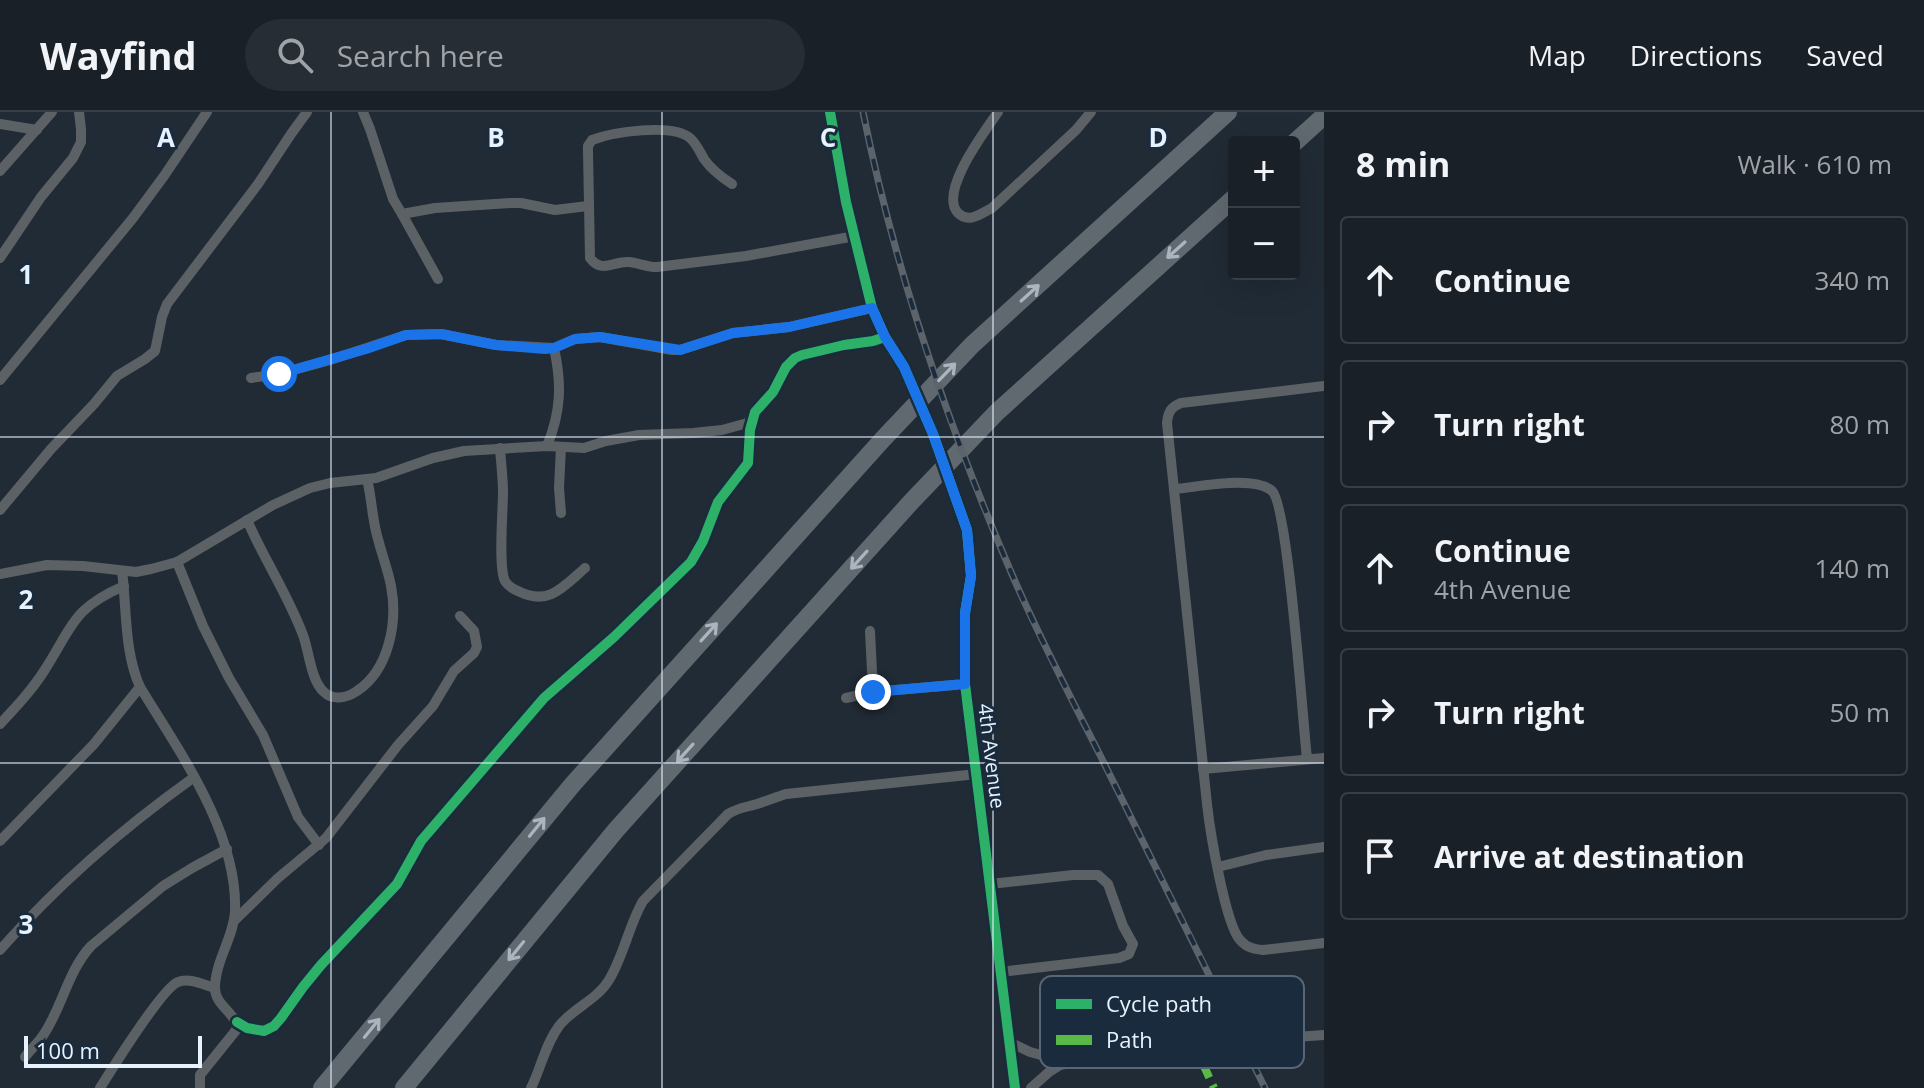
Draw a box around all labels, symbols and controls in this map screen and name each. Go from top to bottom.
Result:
search box [245,19,805,91]
text: Wayfind [40,29,197,81]
icon: search [273,33,317,77]
text: Search here [337,35,504,76]
text: Map [1528,36,1586,74]
text: Directions [1630,36,1762,74]
text: Saved [1806,36,1884,74]
text: A [157,119,175,155]
text: B [487,119,505,155]
text: C [820,119,836,155]
text: D [1148,119,1168,155]
map controls [1228,136,1300,280]
button: + [1228,136,1300,208]
text: 8 min [1356,141,1450,187]
text: Walk · 610 m [1738,146,1892,182]
button: − [1228,208,1300,280]
one-way arrow [1167,240,1187,258]
text: 1 [19,256,33,292]
icon: ahead [1358,258,1402,302]
text: Continue [1434,260,1571,301]
text: 340 m [1815,262,1890,298]
one-way arrow [1019,284,1039,302]
route start [261,356,297,392]
one-way arrow [937,362,956,382]
icon: right [1358,402,1402,446]
text: Turn right [1434,404,1585,445]
text: 80 m [1829,406,1890,442]
text: Continue [1434,530,1571,571]
icon: ahead [1358,546,1402,590]
one-way arrow [850,550,868,570]
text: 140 m [1815,550,1890,586]
text: 4th Avenue [1434,571,1571,607]
text: 2 [19,581,34,617]
one-way arrow [700,623,718,643]
route end [855,674,891,710]
icon: right [1358,690,1402,734]
text: Turn right [1434,692,1585,733]
text: 50 m [1829,694,1890,730]
street label: 4th Avenue [972,702,1012,810]
one-way arrow [676,743,694,763]
one-way arrow [528,817,546,838]
icon: arrive [1358,834,1402,878]
text: Arrive at destination [1434,836,1745,877]
text: 3 [19,906,33,942]
one-way arrow [507,940,525,961]
legend [1040,976,1304,1068]
text: Cycle path [1106,988,1212,1018]
one-way arrow [363,1018,381,1039]
text: Path [1106,1024,1153,1054]
scale bar [24,1032,202,1068]
text: 100 m [36,1035,100,1065]

